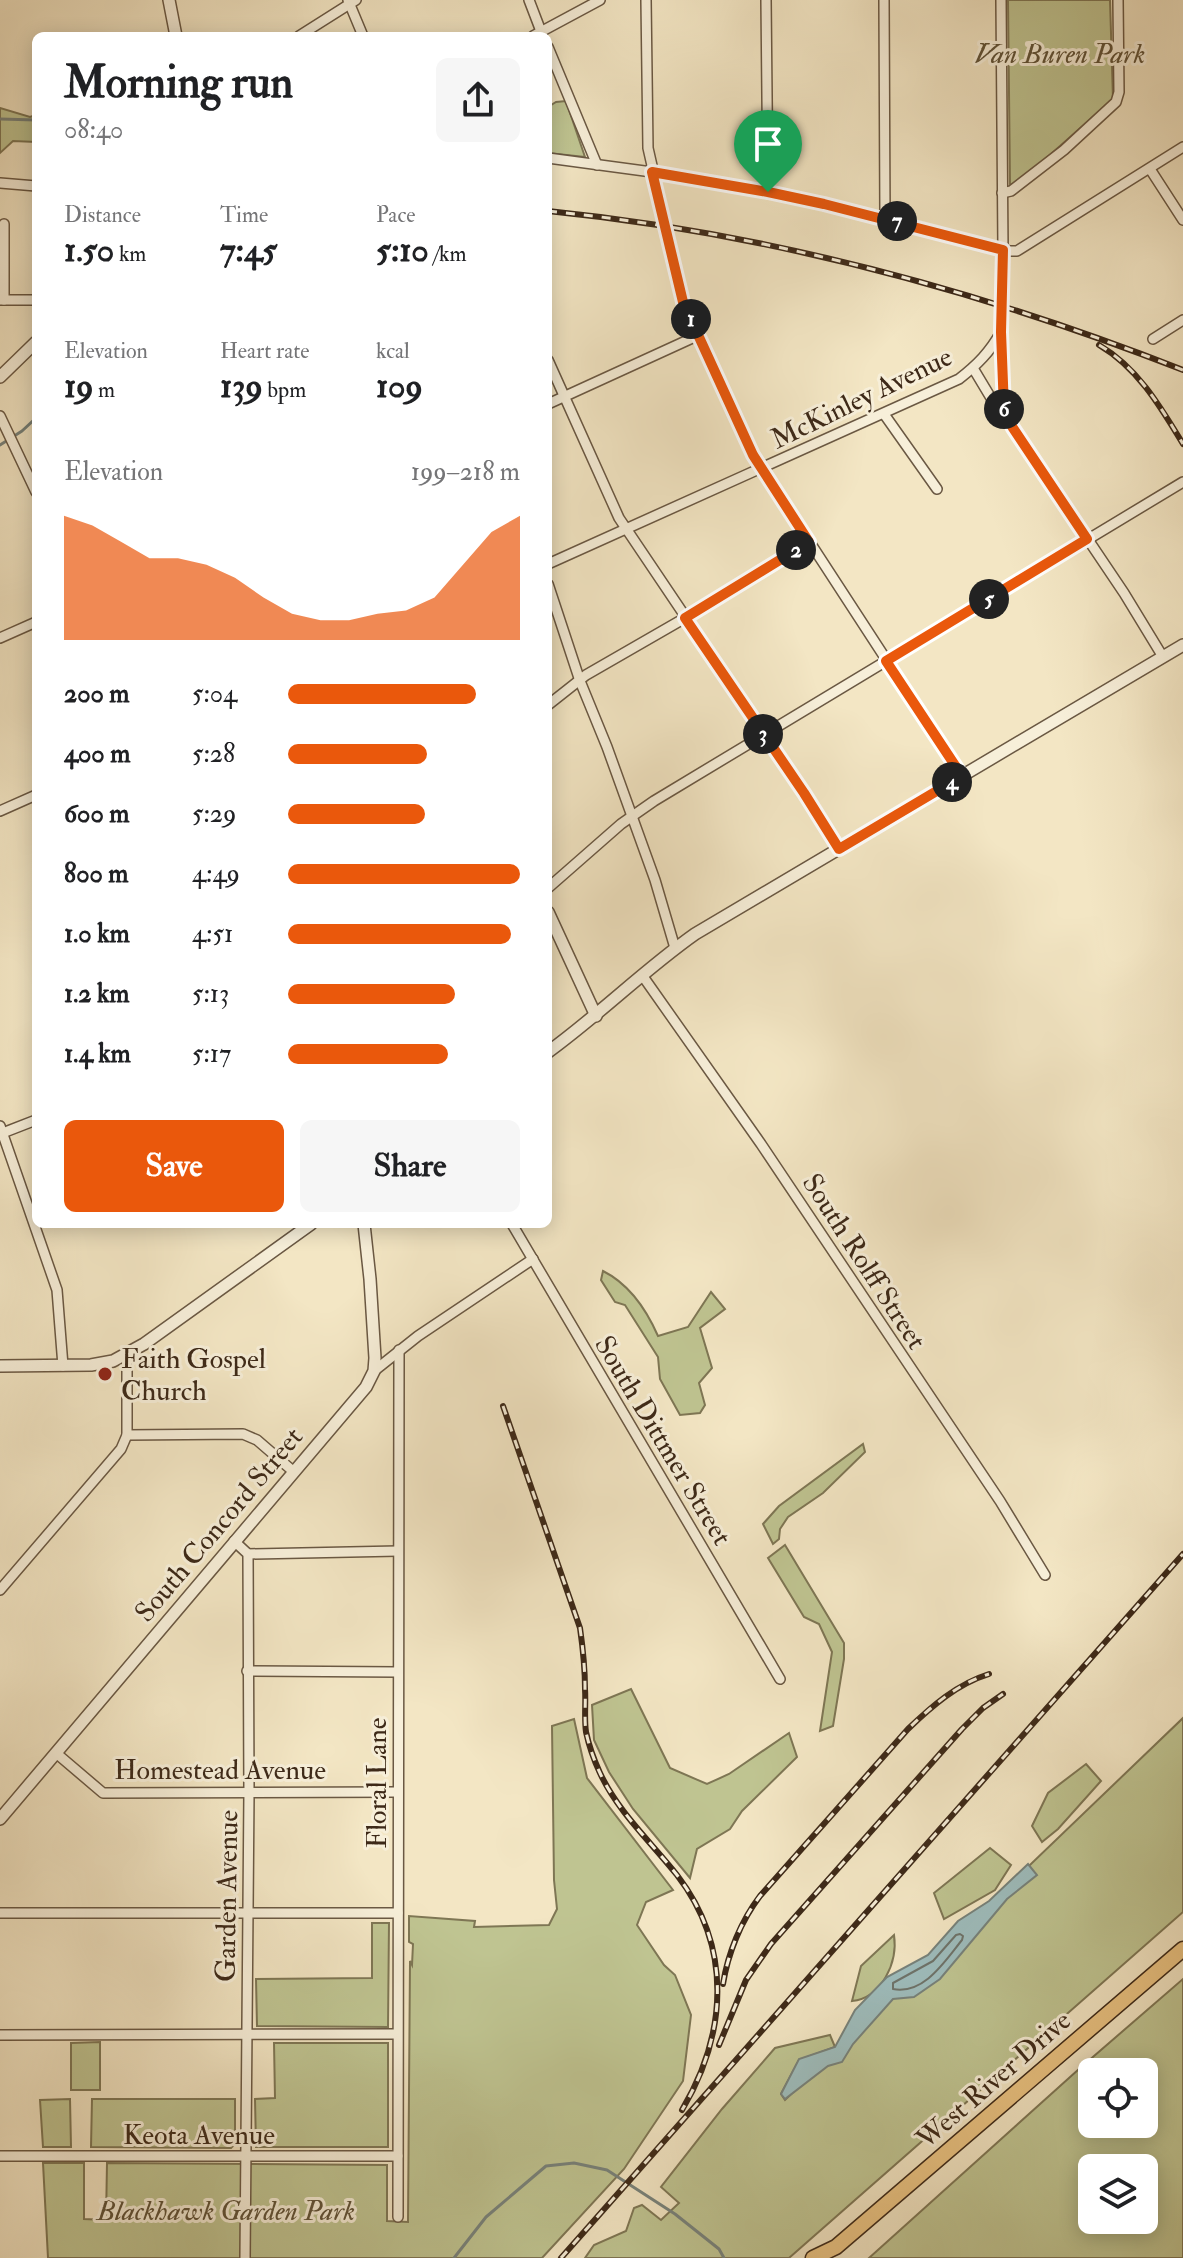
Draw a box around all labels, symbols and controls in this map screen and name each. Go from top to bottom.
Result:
park label: Van Buren Park [975,37,1145,72]
text: Morning run [64,56,293,111]
button: share [436,58,520,142]
pin [734,110,802,192]
text: 08:40 [64,114,123,146]
icon: arrive [746,122,790,166]
text: Distance [64,201,141,229]
text: Time [220,201,268,229]
text: Pace [376,201,415,229]
pin: 7 [877,201,917,241]
text: 7 [892,207,902,235]
text: 1.50 [64,229,114,272]
text: 7:45 [220,229,277,272]
text: 5:10 [376,229,429,272]
text: km [114,240,146,268]
text: /km [429,240,467,268]
pin: 1 [671,299,711,339]
text: 1 [687,305,695,333]
text: Elevation [64,337,148,365]
text: Heart rate [220,337,310,365]
text: kcal [376,337,410,365]
street label: McKinley Avenue [765,339,958,457]
text: 19 [64,365,93,408]
text: 139 [220,365,263,408]
text: 109 [376,365,423,408]
text: m [93,376,115,404]
text: bpm [263,376,306,404]
pin: 6 [984,389,1024,429]
text: 6 [998,395,1010,423]
text: Elevation [64,456,163,488]
text: 199–218 m [411,456,520,488]
pin: 2 [776,530,816,570]
text: 2 [790,536,802,564]
pin: 5 [969,579,1009,619]
text: 5 [984,585,994,613]
text: 200 m [64,678,129,710]
text: 5:04 [192,678,237,710]
pin: 3 [743,714,783,754]
text: 3 [759,720,767,748]
text: 400 m [64,738,130,770]
text: 5:28 [192,738,235,770]
pin: 4 [932,762,972,802]
text: 4 [946,768,958,796]
text: 600 m [64,798,129,830]
text: 5:29 [192,798,236,830]
text: 800 m [64,858,129,890]
text: 4:49 [192,858,240,890]
text: 1.0 km [64,918,130,950]
text: 4:51 [192,918,233,950]
text: 1.2 km [64,978,130,1010]
text: 5:13 [192,978,229,1010]
text: 1.4 km [64,1038,131,1070]
text: 5:17 [192,1038,231,1070]
button: Save [64,1120,284,1212]
button: Share [300,1120,520,1212]
street label: South Rolff Street [794,1167,934,1356]
street label: South Dittmer Street [586,1330,739,1552]
place label: Faith Gospel Church [121,1342,266,1409]
marker: Faith Gospel Church [96,1365,114,1383]
street label: South Concord Street [127,1420,311,1630]
street label: Floral Lane [360,1717,395,1849]
street label: Homestead Avenue [114,1753,326,1788]
street label: Garden Avenue [208,1809,247,1982]
street label: West River Drive [909,2003,1079,2158]
map controls [1078,2058,1158,2234]
button: locate [1078,2058,1158,2138]
street label: Keota Avenue [123,2118,275,2153]
button: layers [1078,2154,1158,2234]
park label: Blackhawk Garden Park [95,2194,355,2229]

